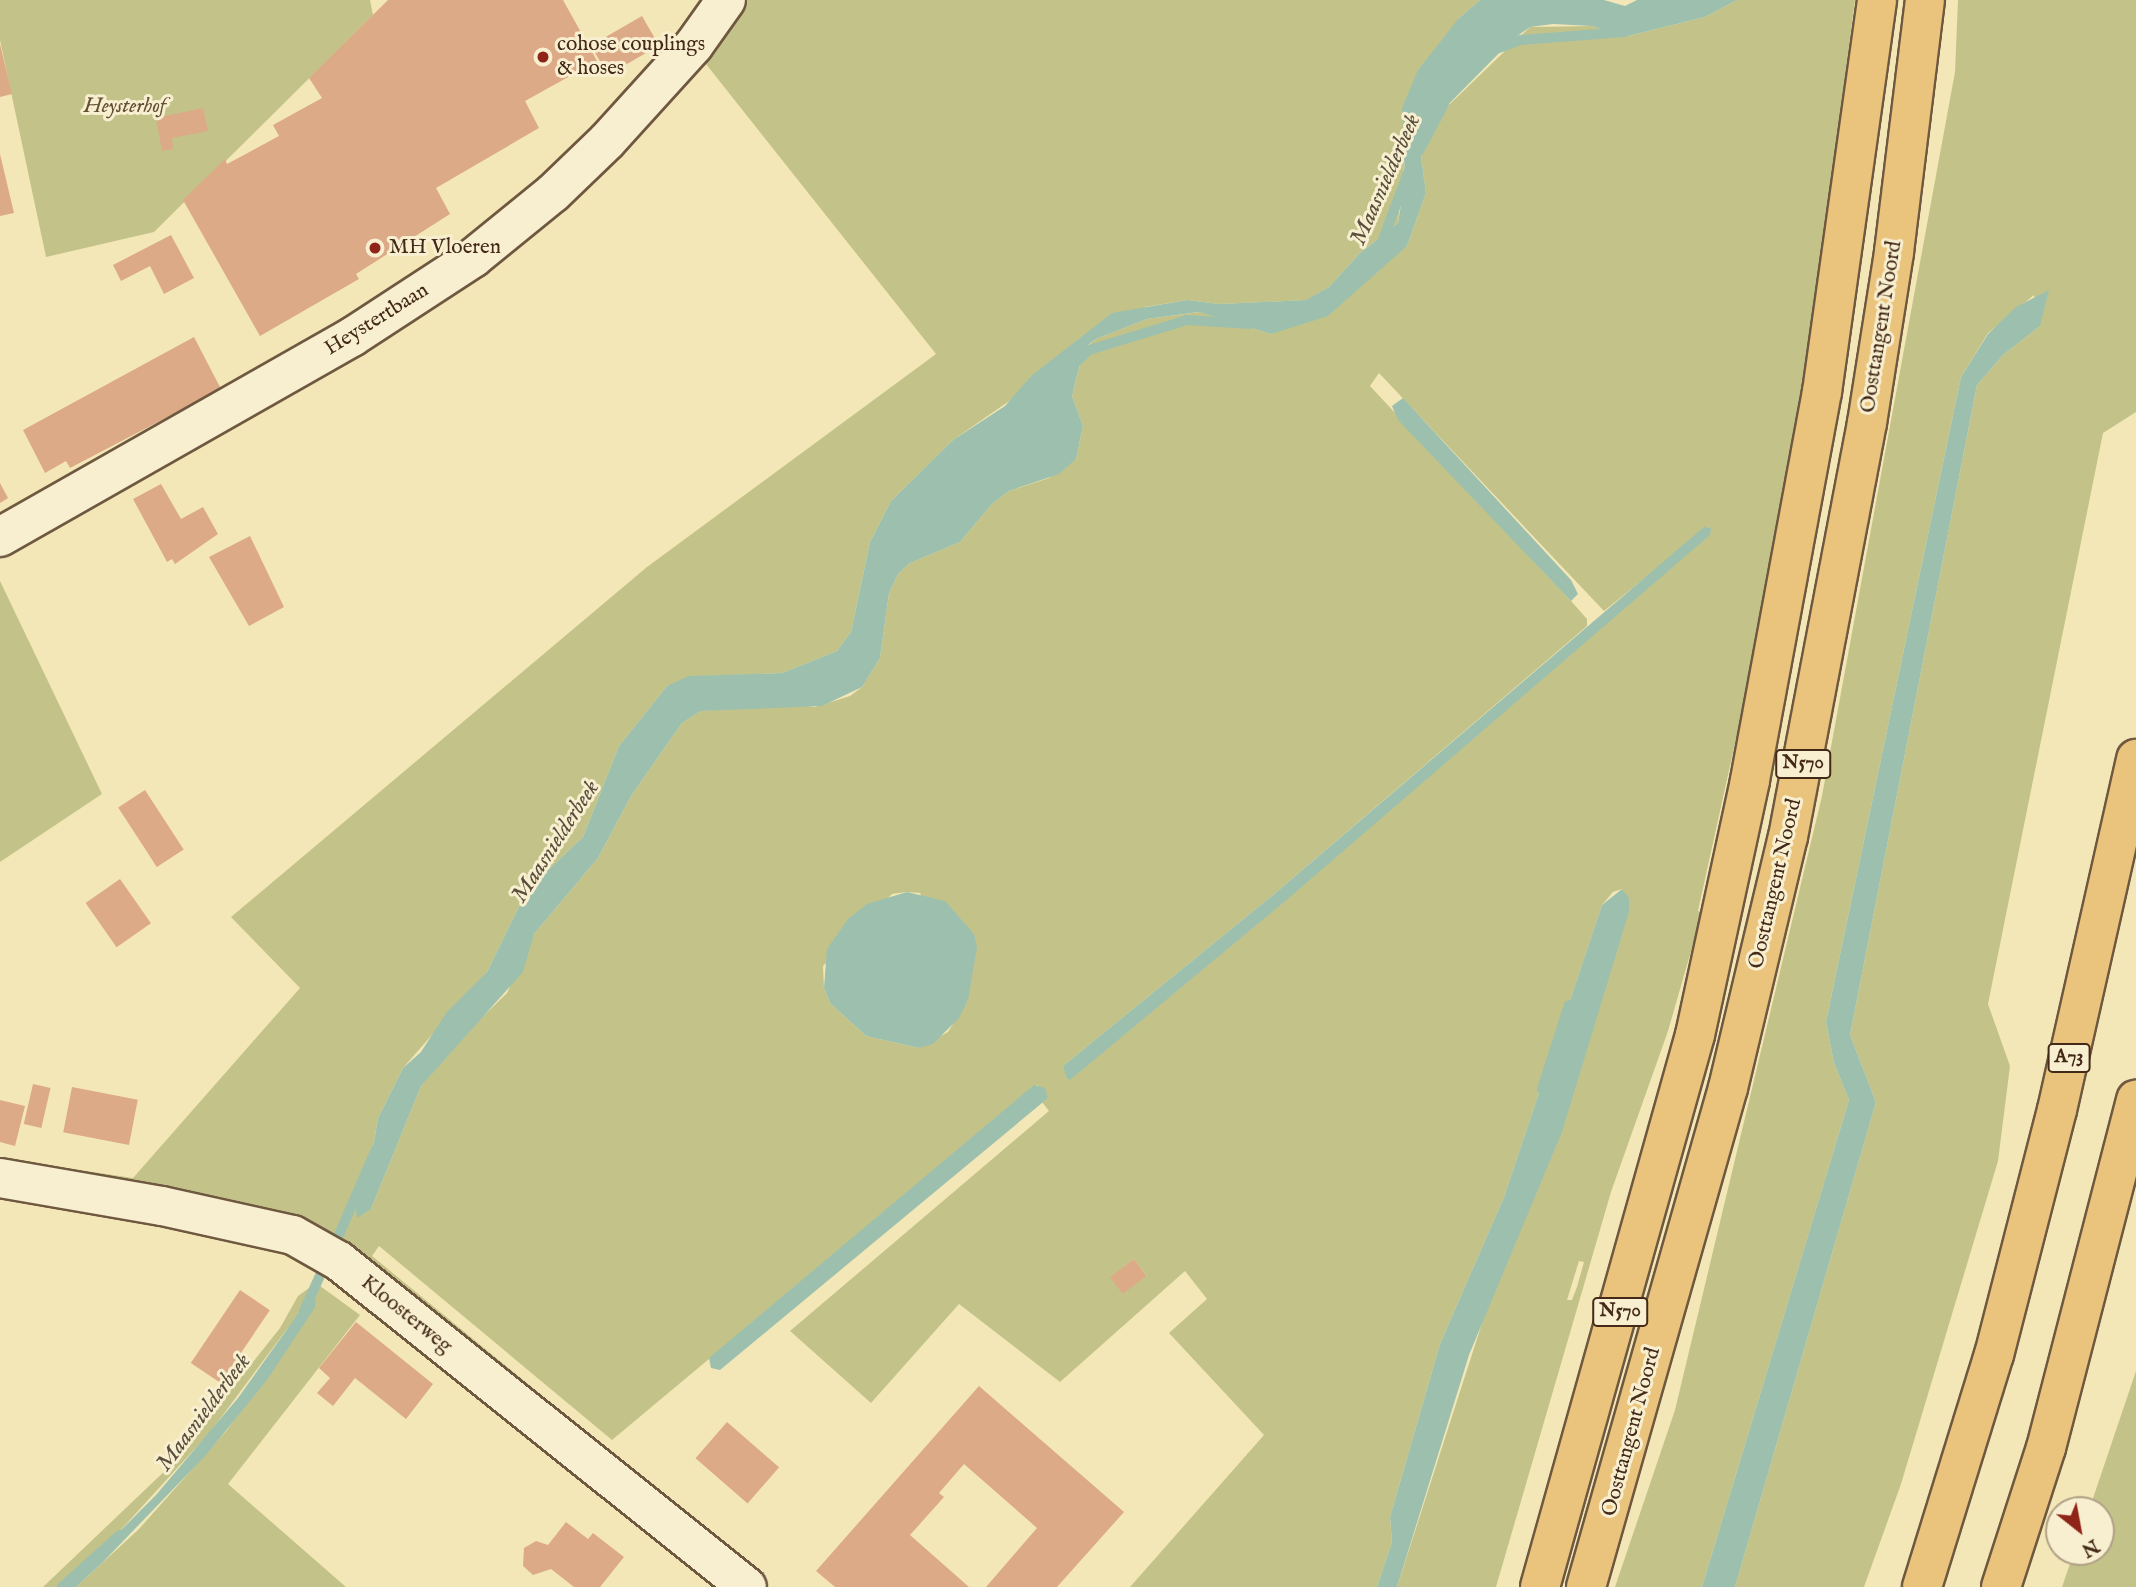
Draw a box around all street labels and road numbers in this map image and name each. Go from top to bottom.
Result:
street label: Oosttangent Noord [1856,239,1908,415]
street label: Heystertbaan [321,278,433,362]
road number: N570 [1775,748,1831,779]
street label: Oosttangent Noord [1744,796,1808,972]
road number: A73 [2046,1042,2092,1074]
street label: Kloosterweg [355,1271,457,1359]
road number: N570 [1592,1296,1648,1328]
street label: Oosttangent Noord [1597,1345,1667,1519]

